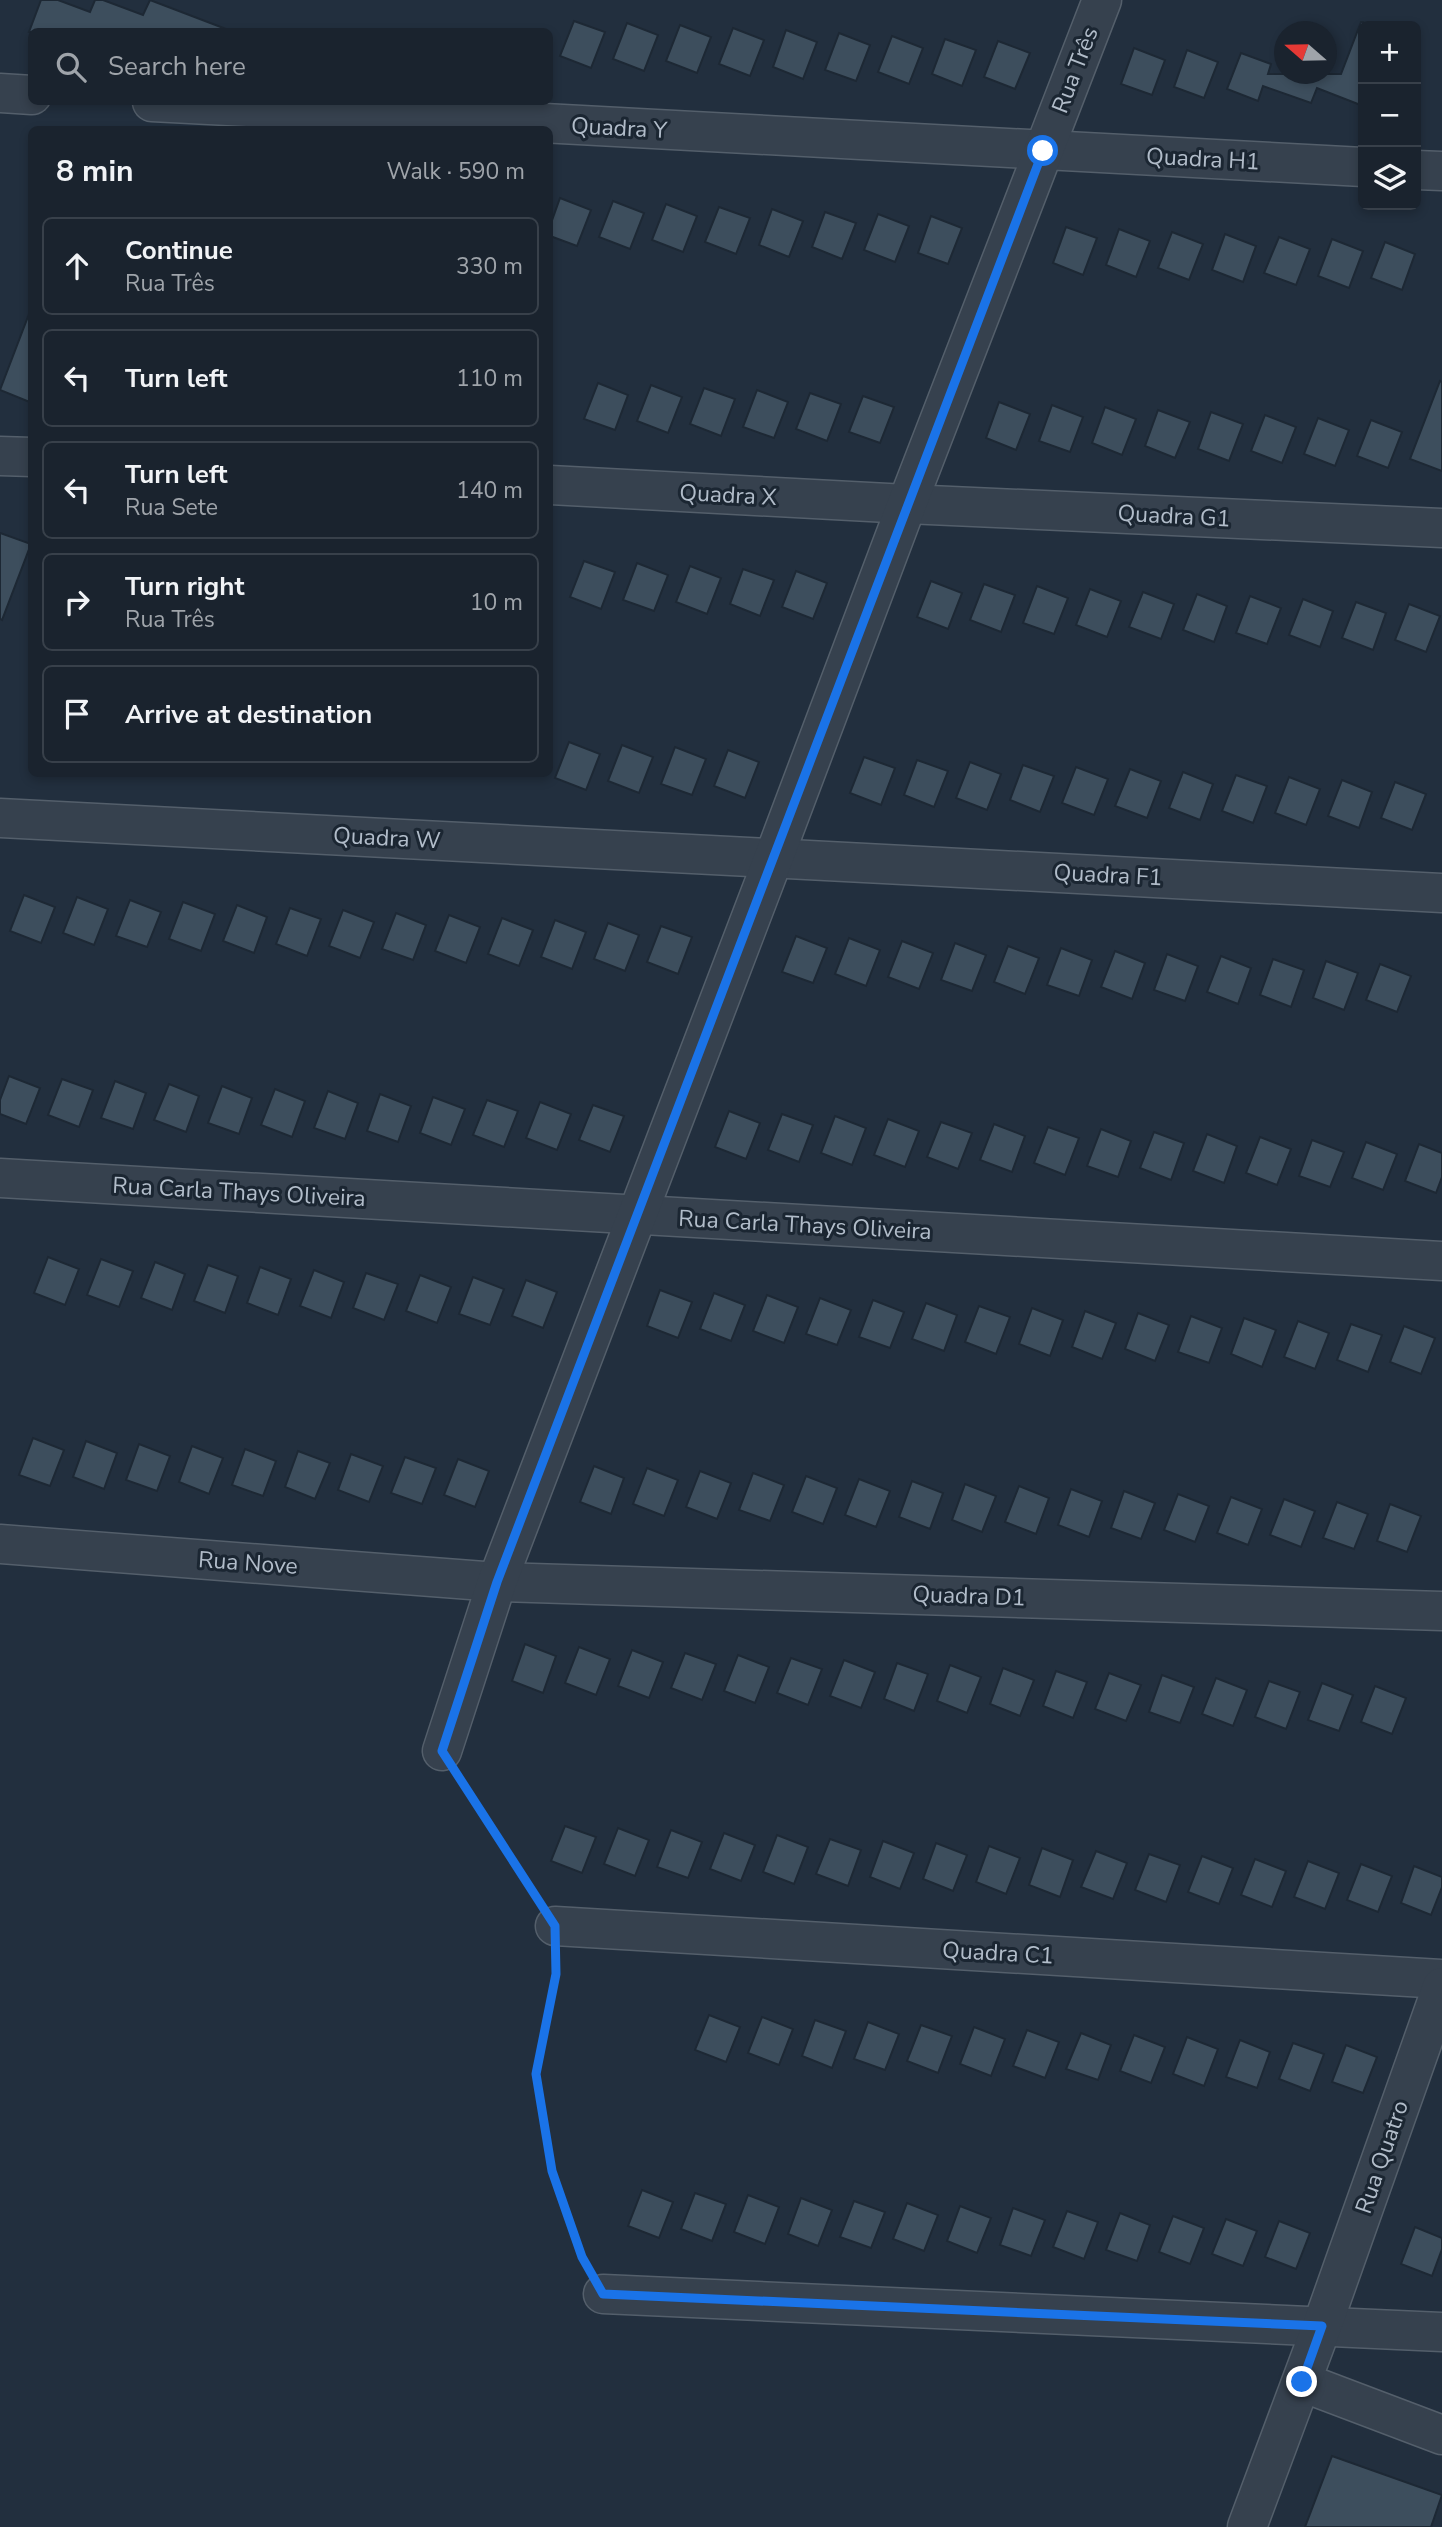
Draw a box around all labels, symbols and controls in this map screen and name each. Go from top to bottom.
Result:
north arrow [1274,21,1337,84]
map controls [1358,21,1421,210]
button: + [1358,21,1421,84]
street label: Rua Três [1044,22,1106,118]
search box [28,28,553,105]
icon: search [52,48,90,86]
text: Search here [108,49,246,84]
button: − [1358,84,1421,147]
street label: Quadra Y [570,110,668,146]
route start [1027,135,1058,166]
street label: Quadra H1 [1145,141,1261,177]
button: layers [1358,147,1421,210]
text: 8 min [56,151,134,192]
text: Walk · 590 m [386,156,525,187]
text: Continue [125,233,233,268]
icon: ahead [58,247,96,285]
text: 330 m [456,251,523,282]
text: Rua Três [125,268,215,299]
icon: left [58,359,96,397]
text: Turn left [125,361,228,396]
text: 110 m [456,363,523,394]
text: Turn left [125,457,228,492]
icon: left [58,471,96,509]
text: 140 m [456,475,523,506]
street label: Quadra X [679,477,777,513]
text: Rua Sete [125,492,218,523]
street label: Quadra G1 [1117,498,1231,534]
text: Turn right [125,569,244,604]
icon: right [58,583,96,621]
text: 10 m [470,587,523,618]
text: Rua Três [125,604,215,635]
icon: arrive [58,695,96,733]
text: Arrive at destination [125,697,372,732]
street label: Quadra W [332,820,442,856]
street label: Quadra F1 [1053,857,1163,893]
street label: Rua Carla Thays Oliveira [112,1170,366,1214]
street label: Rua Carla Thays Oliveira [678,1203,932,1247]
street label: Rua Nove [197,1544,299,1582]
street label: Quadra D1 [912,1579,1026,1613]
street label: Quadra C1 [941,1935,1055,1971]
street label: Rua Quatro [1348,2096,1416,2218]
route end [1286,2366,1317,2397]

